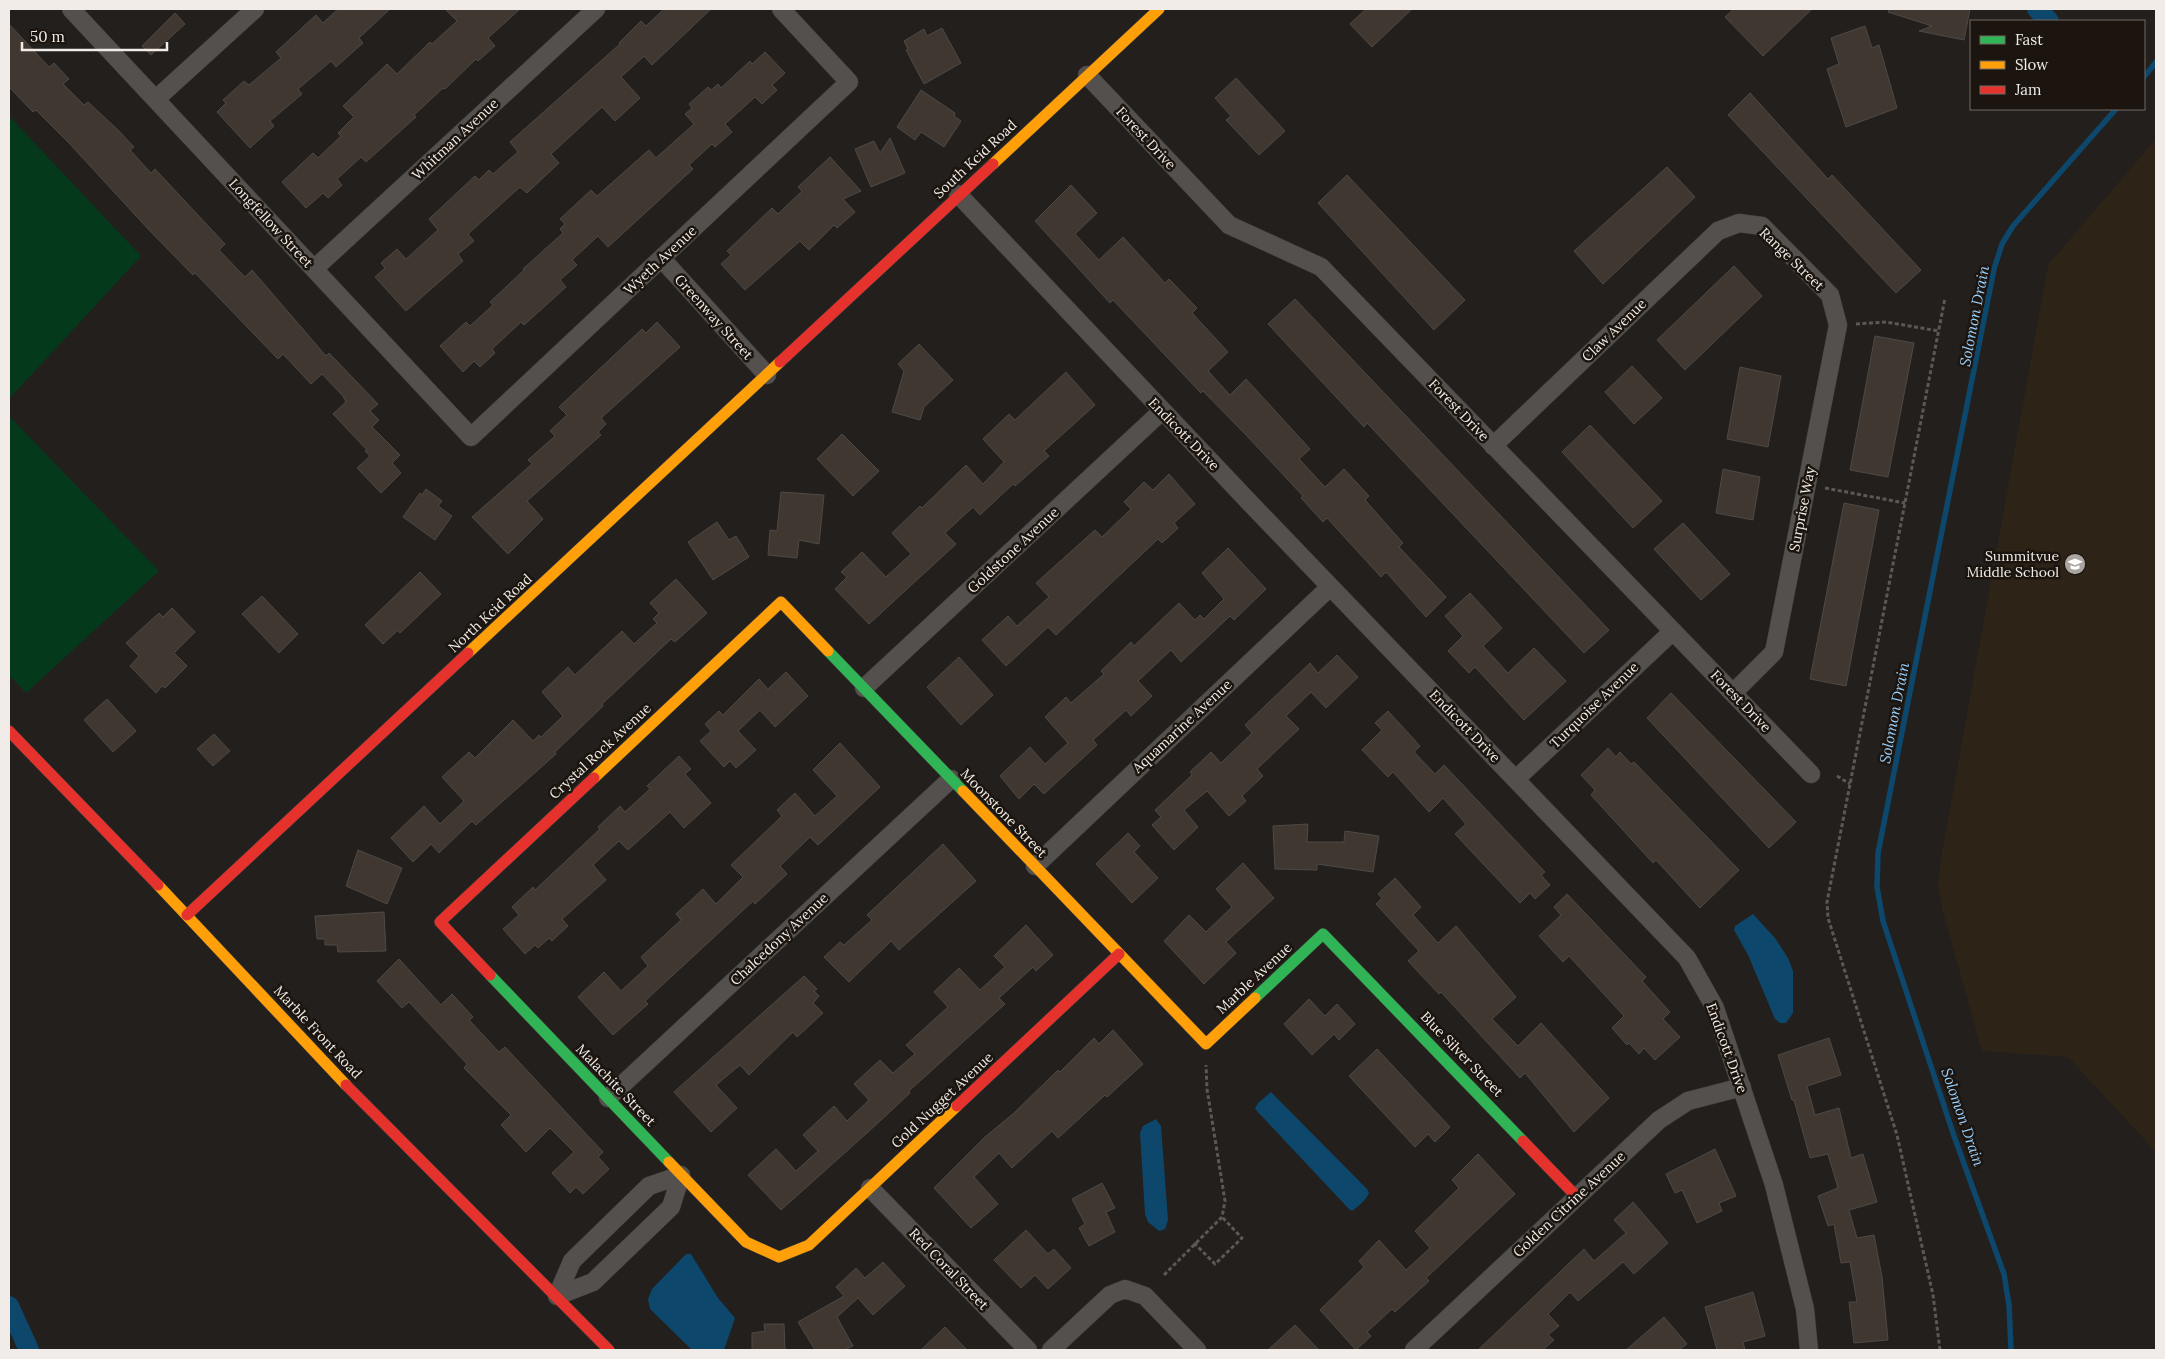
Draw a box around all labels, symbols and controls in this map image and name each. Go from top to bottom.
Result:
scale bar [22,20,168,52]
legend [1970,20,2145,110]
text: 50 m [30,27,65,46]
text: Fast [2015,30,2043,49]
text: Slow [2015,55,2048,74]
text: Jam [2014,80,2042,99]
street label: Whitman Avenue [408,94,502,184]
street label: Forest Drive [1112,103,1180,174]
street label: South Kcid Road [930,116,1020,202]
street label: Longfellow Street [225,175,317,272]
street label: Wyeth Avenue [620,221,701,298]
street label: Range Street [1756,224,1829,295]
water label: Solomon Drain [1955,263,1993,368]
street label: Greenway Street [671,271,758,364]
street label: Claw Avenue [1578,294,1650,365]
street label: Forest Drive [1425,375,1493,445]
street label: Endicott Drive [1145,394,1224,475]
street label: Surprise Way [1785,464,1819,553]
street label: Goldstone Avenue [964,503,1063,597]
place label: Summitvue Middle School [1966,547,2059,581]
school or university icon: Summitvue Middle School [2063,552,2087,576]
street label: North Kcid Road [445,570,535,656]
street label: Turquoise Avenue [1546,658,1643,752]
water label: Solomon Drain [1875,660,1913,765]
street label: Forest Drive [1707,666,1775,736]
street label: Aquamarine Avenue [1128,675,1236,777]
street label: Endicott Drive [1426,686,1505,767]
street label: Crystal Rock Avenue [545,699,655,803]
street label: Moonstone Street [957,765,1052,862]
street label: Chalcedony Avenue [726,889,832,989]
street label: Marble Avenue [1212,938,1296,1018]
street label: Marble Front Road [270,982,366,1082]
street label: Endicott Drive [1702,1000,1752,1096]
street label: Blue Silver Street [1417,1008,1508,1101]
street label: Malachite Street [572,1040,660,1130]
street label: Gold Nugget Avenue [887,1048,997,1152]
water label: Solomon Drain [1937,1065,1989,1169]
street label: Golden Citrine Avenue [1509,1147,1629,1261]
street label: Red Coral Street [905,1224,993,1314]

